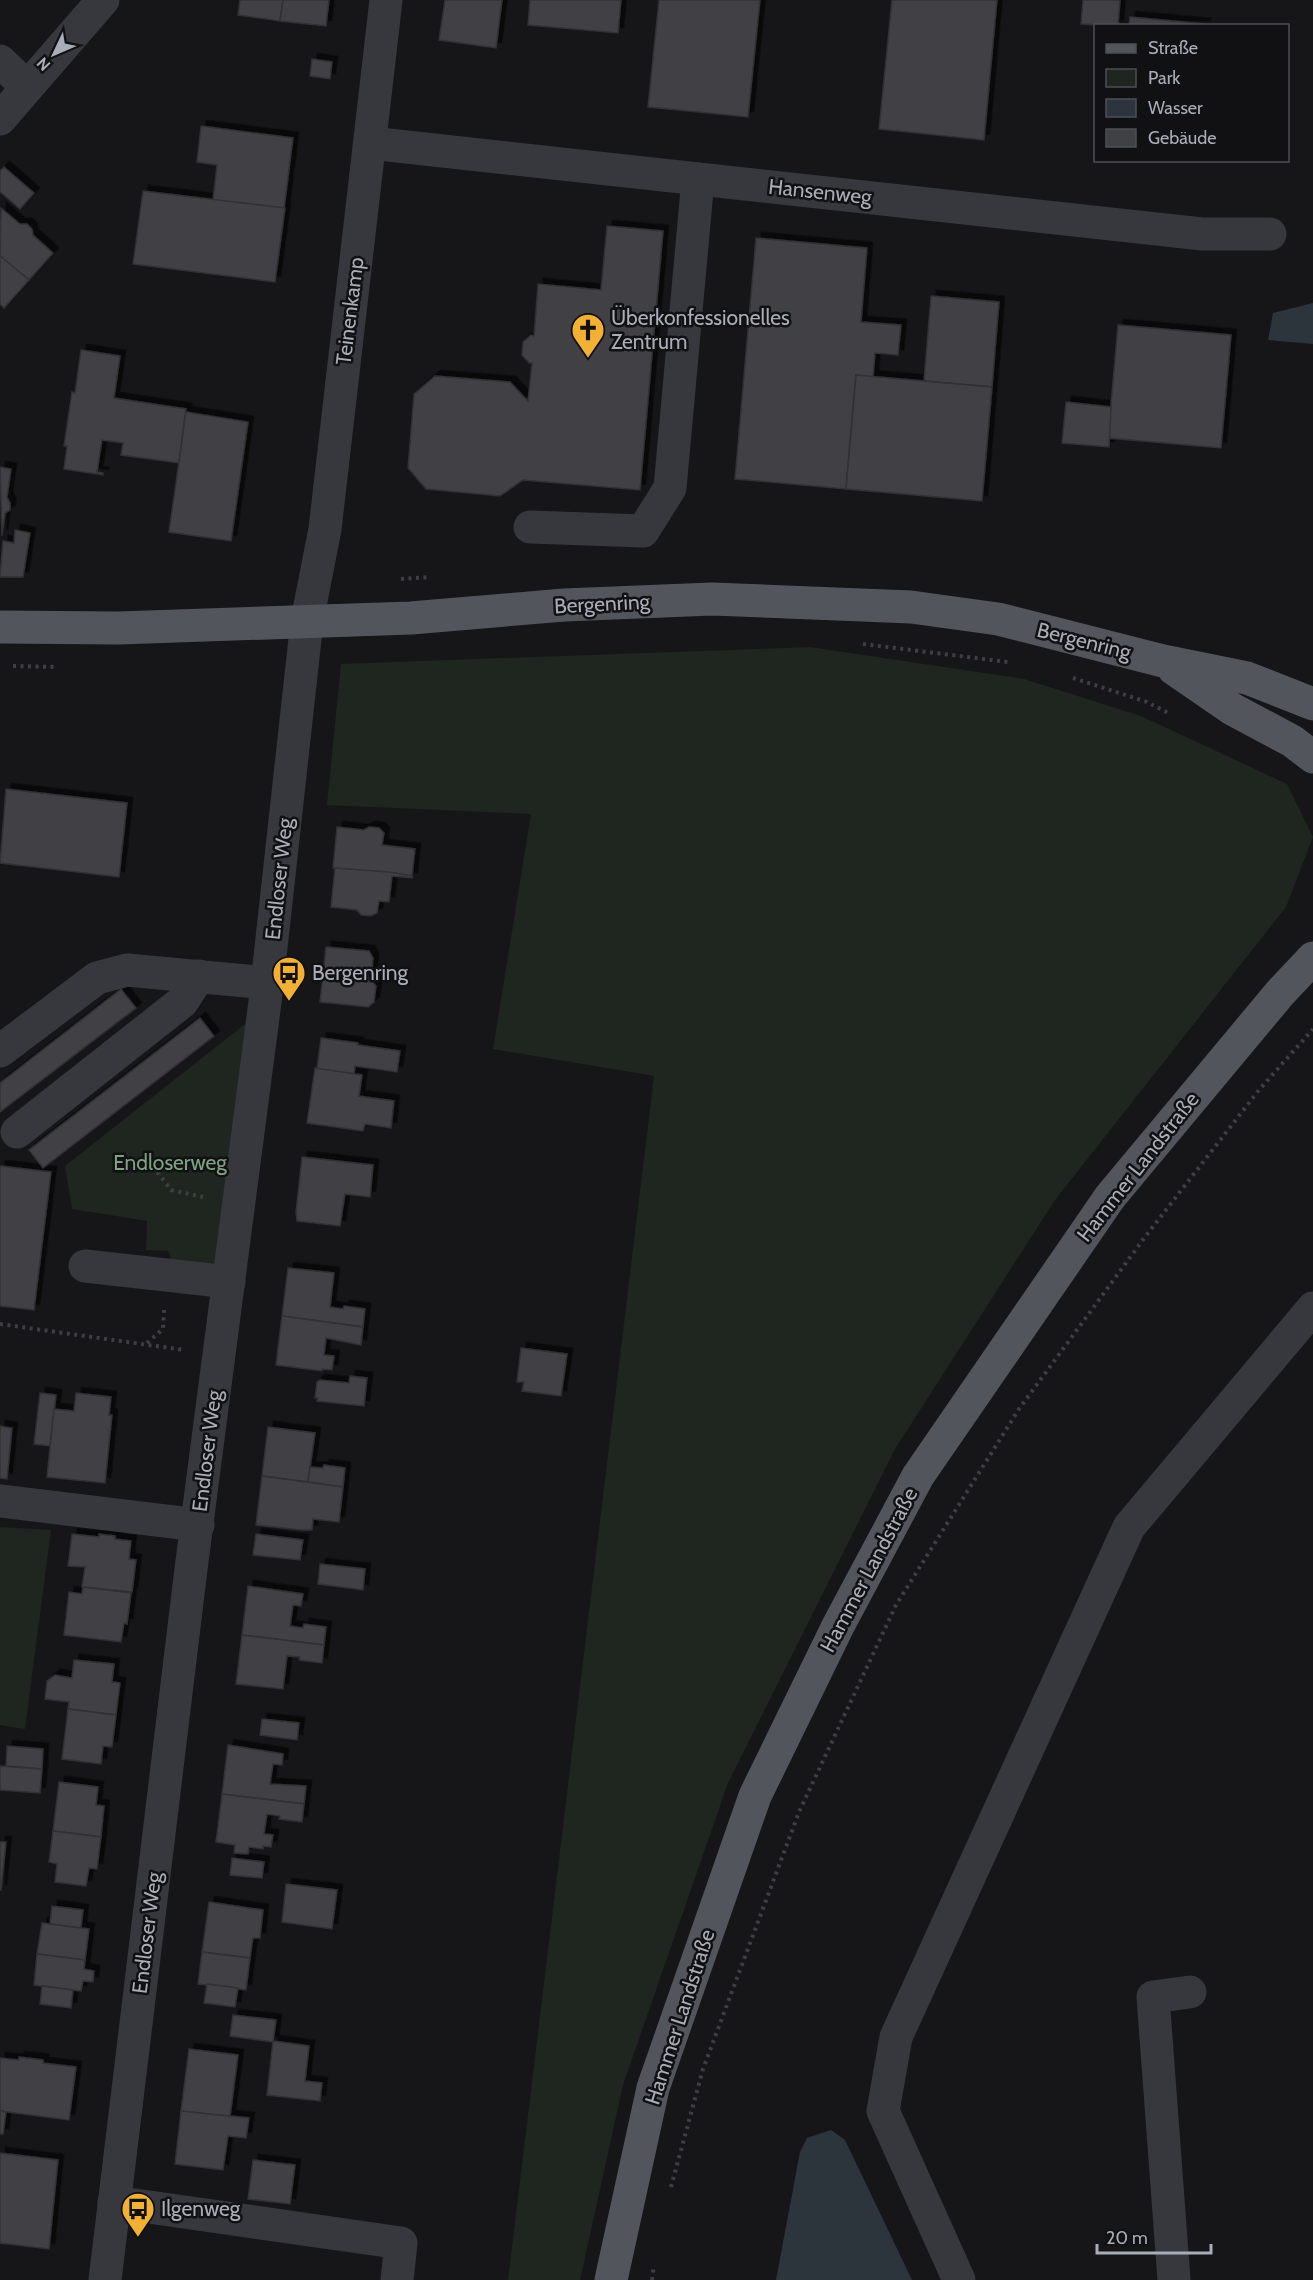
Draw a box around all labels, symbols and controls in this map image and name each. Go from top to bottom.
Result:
north arrow [24,24,84,84]
legend [1094,24,1289,162]
text: Straße [1148,37,1198,59]
text: N [33,53,54,75]
text: Park [1148,67,1181,89]
text: Wasser [1148,97,1203,119]
text: Gebäude [1148,127,1217,149]
street label: Hansenweg [767,174,873,209]
street label: Teinenkamp [330,256,369,366]
place label: Überkonfessionelles Zentrum [611,305,790,354]
church icon: Überkonfessionelles Zentrum [570,312,606,359]
street label: Bergenring [553,588,651,618]
street label: Bergenring [1035,617,1134,664]
street label: Endloser Weg [260,816,297,941]
bus stop icon: Bergenring [271,955,307,1002]
place label: Bergenring [312,960,409,985]
street label: Hammer Landstraße [1071,1087,1204,1246]
park label: Endloserweg [113,1150,227,1175]
street label: Endloser Weg [187,1388,226,1513]
street label: Hammer Landstraße [815,1483,923,1656]
street label: Endloser Weg [127,1870,166,1995]
street label: Hammer Landstraße [639,1926,720,2108]
bus stop icon: Ilgenweg [120,2191,156,2238]
place label: Ilgenweg [161,2196,241,2221]
scale bar [1097,2217,1211,2255]
text: 20 m [1106,2227,1148,2249]

